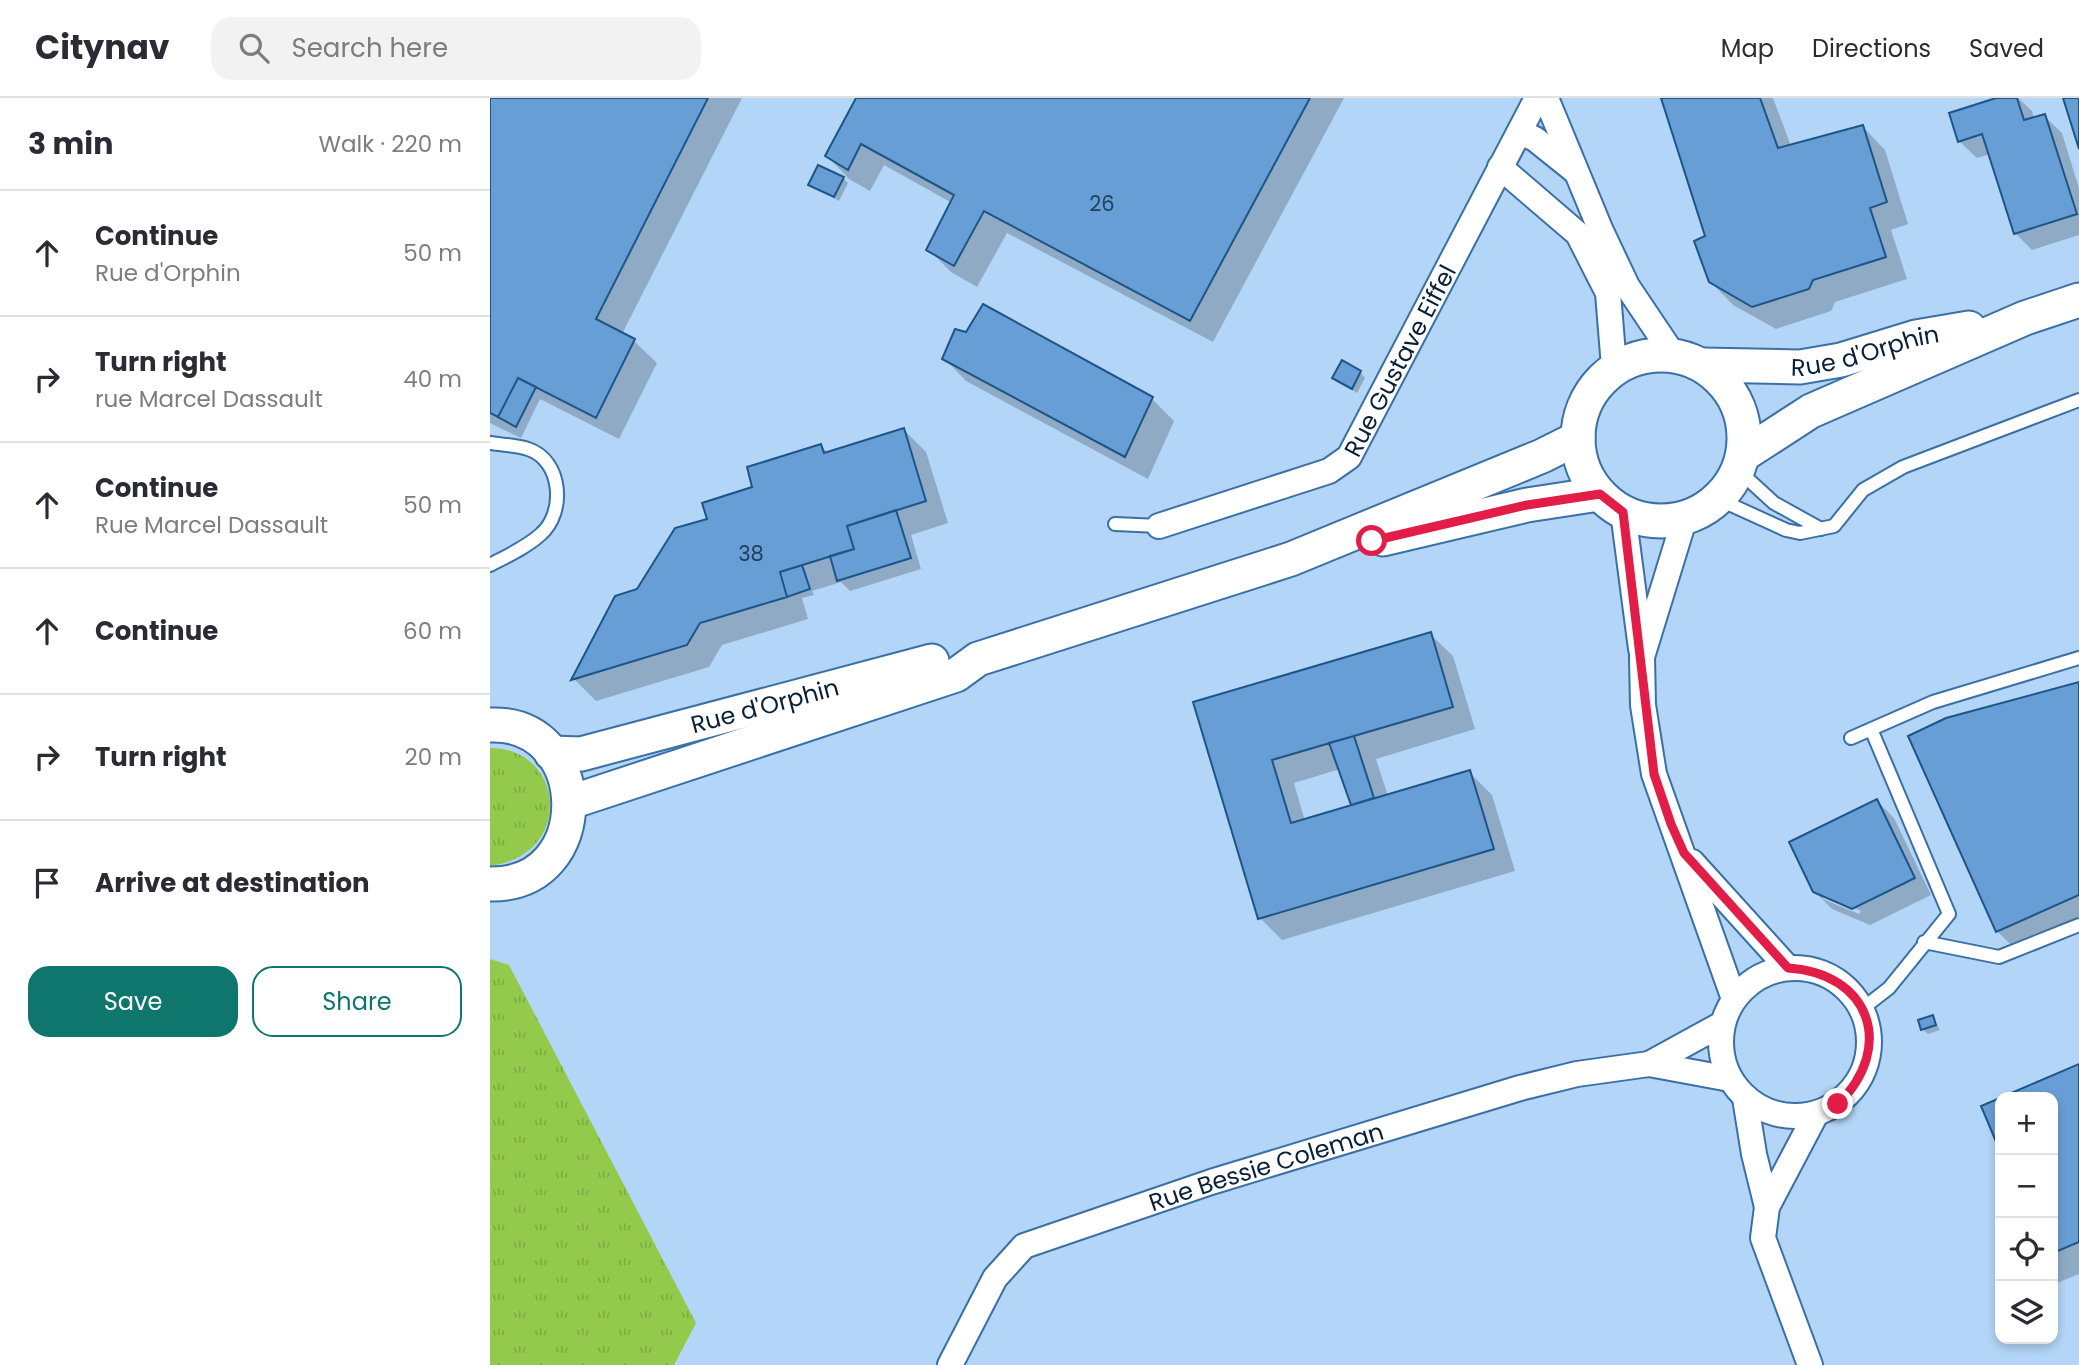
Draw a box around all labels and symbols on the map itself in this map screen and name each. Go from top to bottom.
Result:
house number: 26 [1089,189,1115,218]
street label: Rue Gustave Eiffel [1336,259,1463,462]
street label: Rue d'Orphin [1791,317,1941,384]
route start [1356,525,1387,556]
house number: 38 [738,539,764,568]
street label: Rue d'Orphin [687,670,842,741]
route end [1822,1088,1853,1119]
street label: Rue Bessie Coleman [1144,1114,1387,1219]

